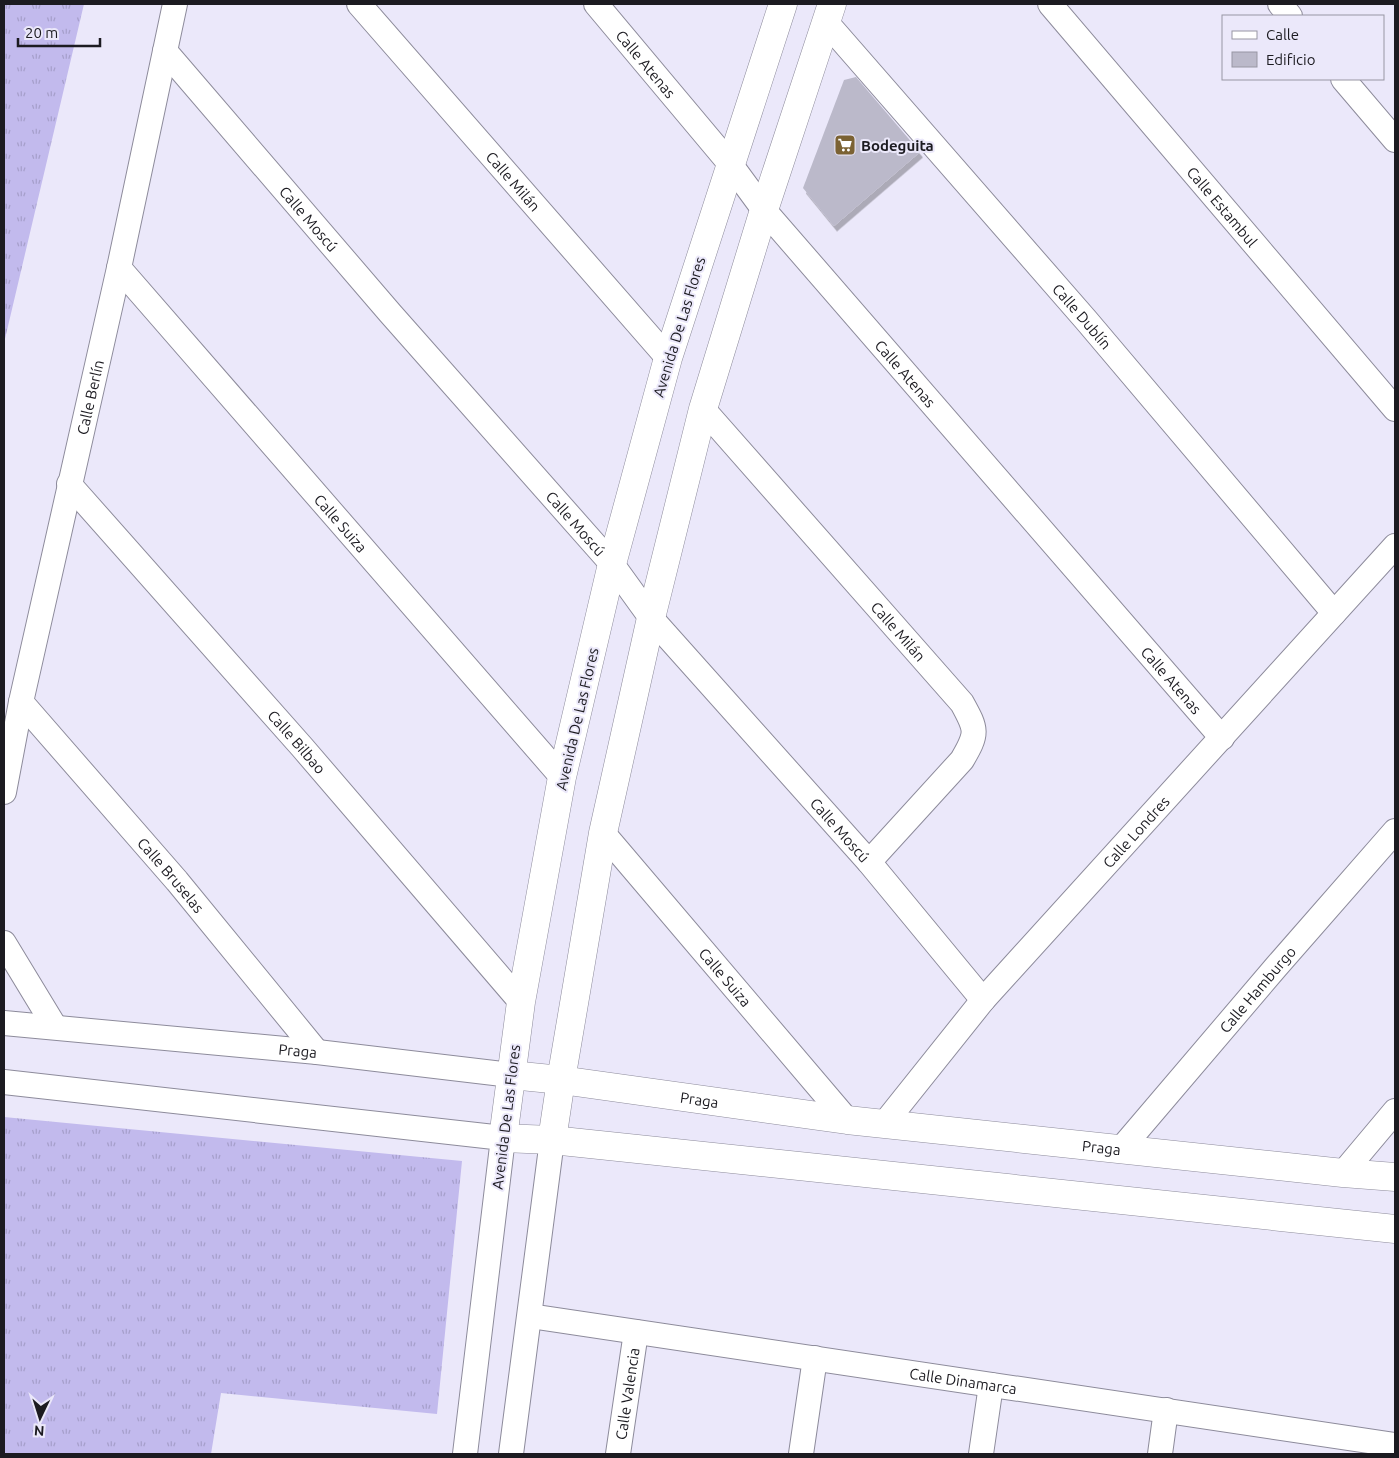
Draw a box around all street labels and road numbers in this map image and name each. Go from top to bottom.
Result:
street label: Calle Atenas [613,26,679,101]
street label: Calle Milán [483,148,544,214]
street label: Calle Estambul [1184,163,1261,250]
street label: Calle Moscú [276,183,342,255]
street label: Avenida De Las Flores [650,255,708,399]
street label: Calle Dublín [1049,280,1115,352]
street label: Calle Atenas [872,336,939,410]
street label: Calle Berlín [73,358,106,436]
street label: Calle Moscú [543,487,609,559]
street label: Calle Suiza [311,491,371,555]
street label: Calle Milán [868,598,929,664]
street label: Calle Atenas [1138,643,1205,717]
street label: Avenida De Las Flores [552,646,602,792]
street label: Calle Bilbao [265,706,329,777]
street label: Calle Londres [1099,792,1173,871]
street label: Calle Moscú [807,794,873,865]
street label: Calle Bruselas [134,834,208,916]
street label: Calle Hamburgo [1216,943,1299,1036]
street label: Calle Suiza [696,944,755,1010]
street label: Praga [278,1040,318,1060]
street label: Avenida De Las Flores [489,1044,523,1190]
street label: Praga [679,1088,720,1110]
street label: Praga [1081,1137,1122,1158]
street label: Calle Valencia [612,1347,642,1441]
street label: Calle Dinamarca [909,1364,1018,1397]

